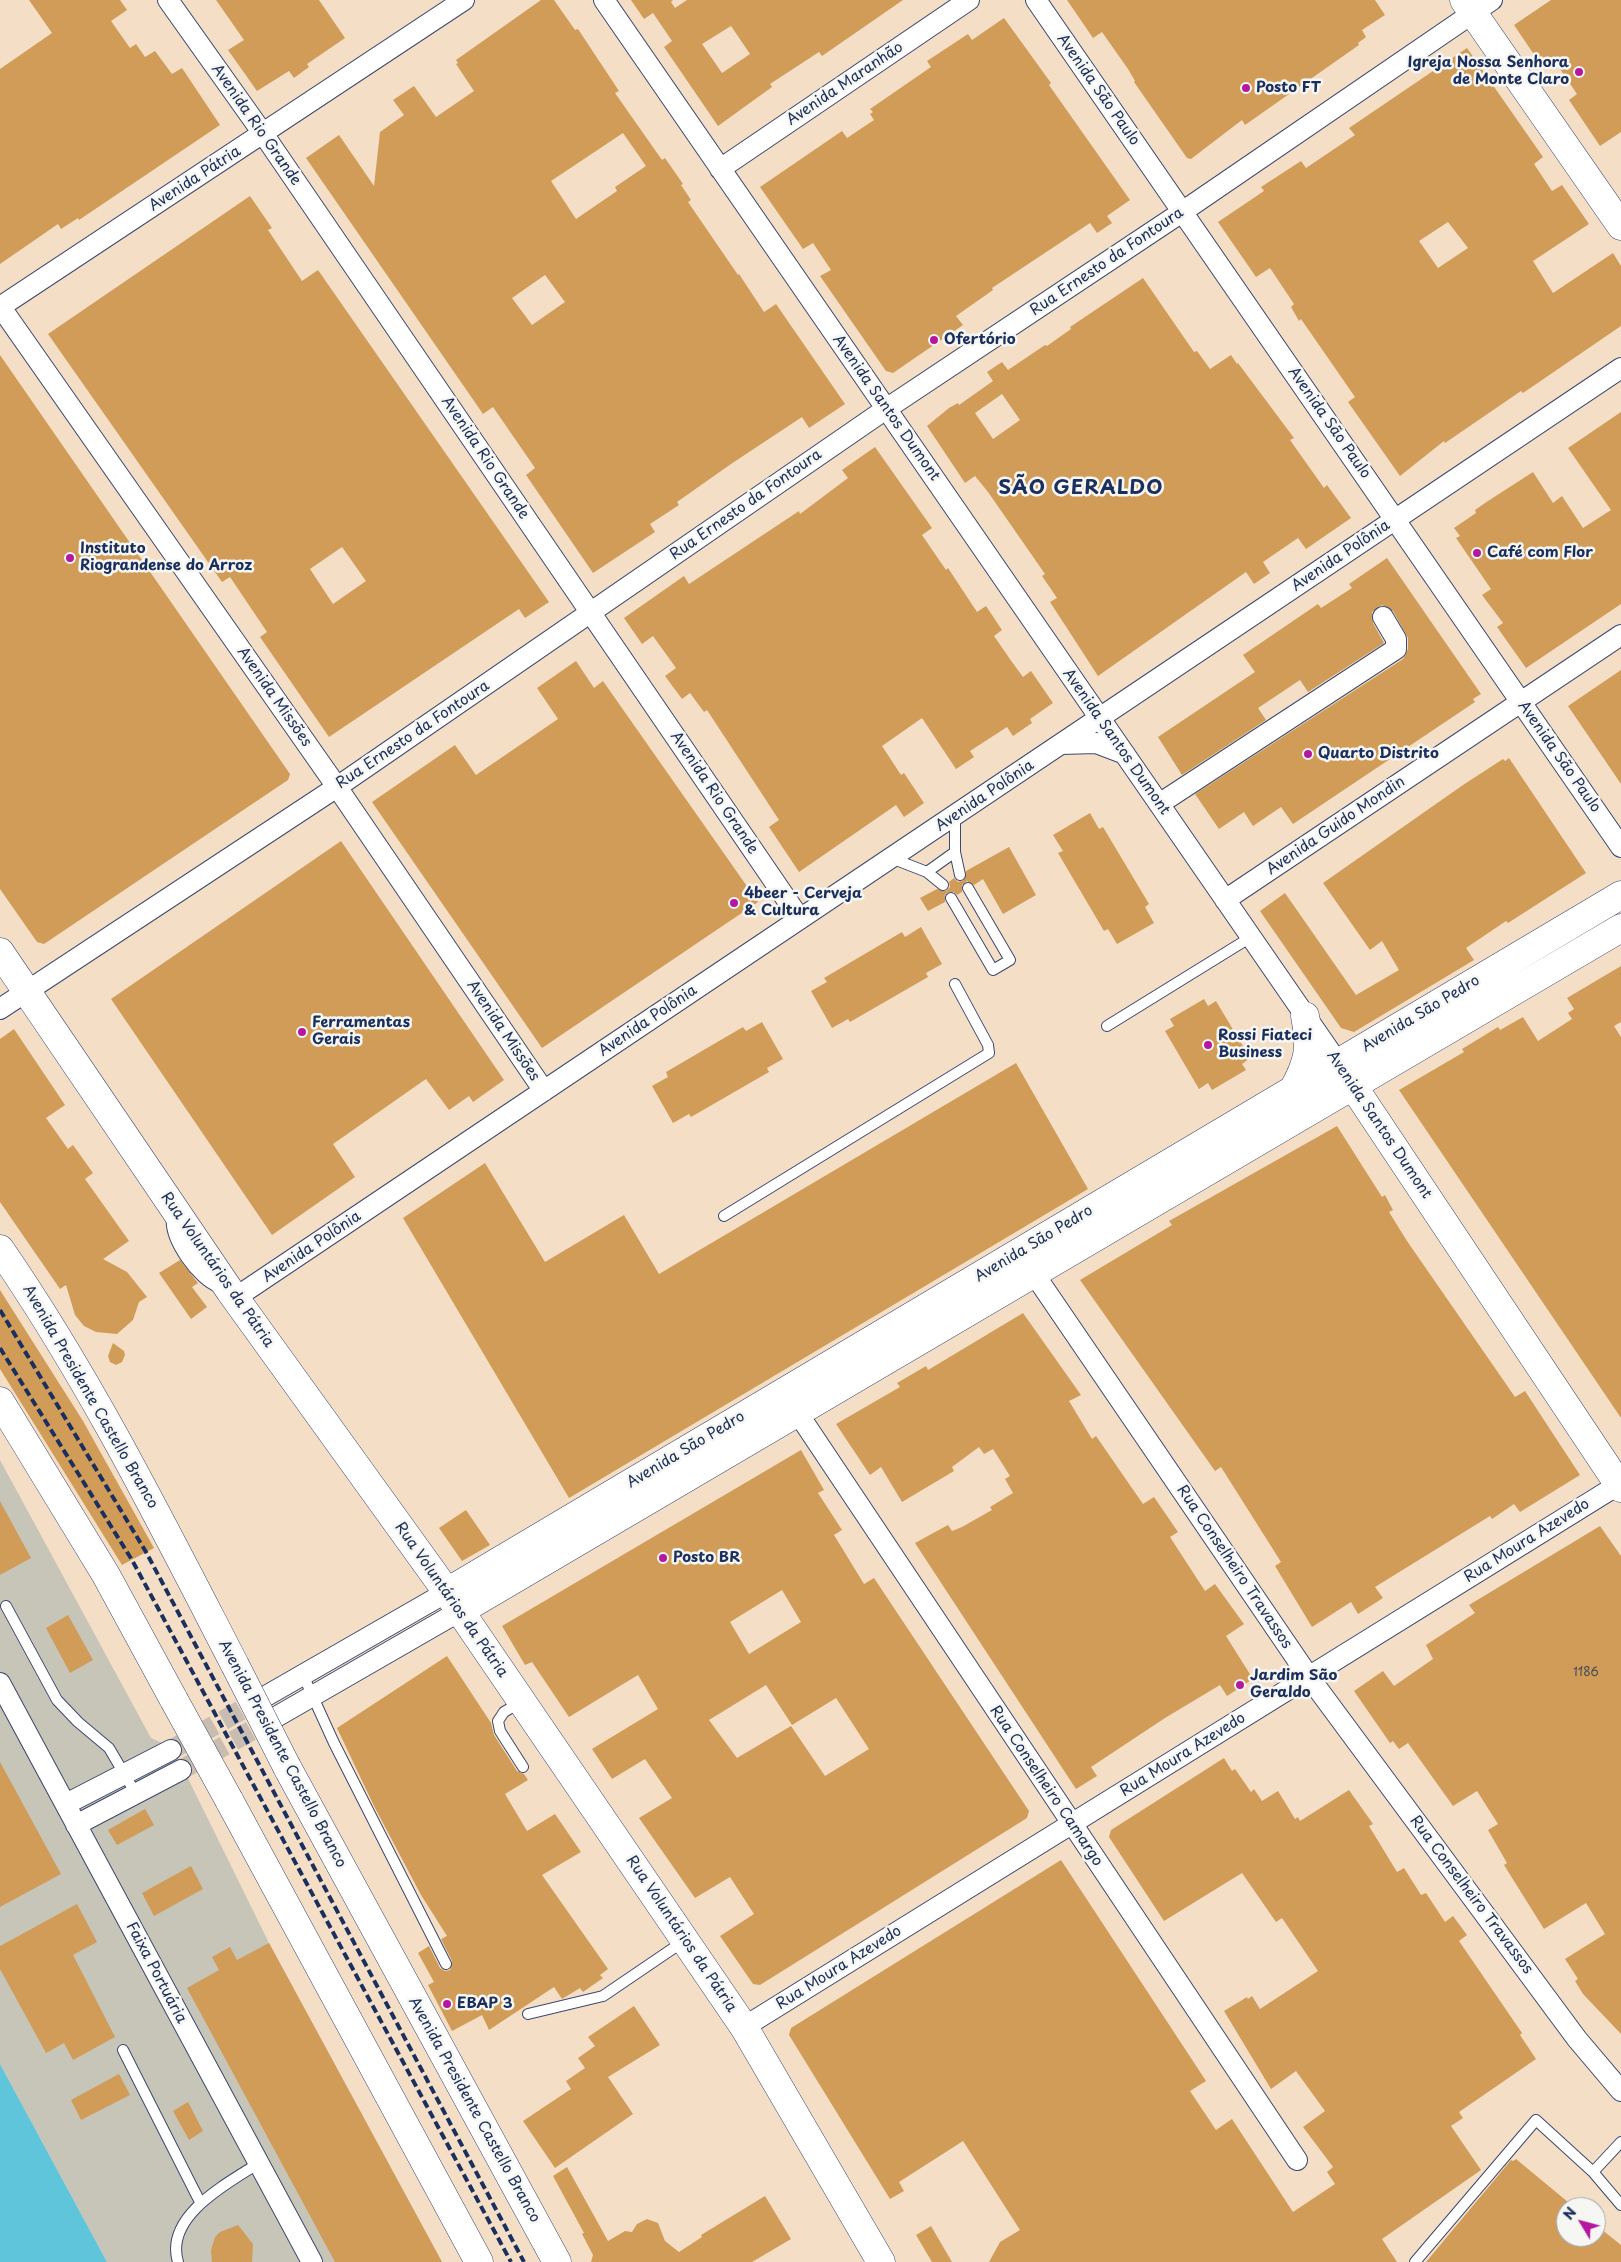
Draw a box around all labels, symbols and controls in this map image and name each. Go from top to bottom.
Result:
street label: Avenida São Paulo [1053,31,1143,149]
street label: Avenida Maranhão [783,38,907,130]
place label: Igreja Nossa Senhora de Monte Claro [1408,54,1569,89]
street label: Avenida Rio Grande [207,61,305,189]
marker: Igreja Nossa Senhora de Monte Claro [1573,66,1585,78]
place label: Posto FT [1256,79,1321,97]
marker: Posto FT [1240,82,1252,94]
street label: Avenida Pátria [146,143,244,215]
street label: Rua Ernesto da Fontoura [1027,204,1187,320]
street label: Avenida Santos Dumont [829,331,943,485]
place label: Ofertório [944,331,1016,349]
marker: Ofertório [928,334,940,346]
street label: Avenida São Paulo [1284,364,1374,482]
street label: Avenida Rio Grande [437,393,533,523]
street label: Rua Ernesto da Fontoura [667,446,825,564]
district label: SÃO GERALDO [998,476,1164,500]
street label: Avenida Polônia [1288,517,1394,595]
place label: Instituto Riograndense do Arroz [80,540,252,575]
place label: Café com Flor [1487,544,1593,562]
marker: Café com Flor [1471,547,1483,559]
marker: Instituto Riograndense do Arroz [64,552,76,564]
street label: Avenida Missões [233,644,315,750]
street label: Avenida Santos Dumont [1059,665,1173,819]
street label: Rua Ernesto da Fontoura [333,677,493,793]
street label: Avenida São Paulo [1514,698,1604,816]
street label: Avenida Rio Grande [666,728,762,858]
place label: Quarto Distrito [1318,745,1439,763]
marker: Quarto Distrito [1302,748,1314,760]
street label: Avenida Polônia [932,757,1038,835]
street label: Avenida Guido Mondin [1263,773,1409,879]
place label: 4beer - Cerveja & Cultura [744,885,862,920]
marker: 4beer - Cerveja & Cultura [728,897,740,909]
street label: Avenida São Pedro [1359,972,1483,1056]
street label: Avenida Missões [463,977,543,1085]
street label: Avenida Polônia [595,982,701,1060]
place label: Ferramentas Gerais [312,1014,410,1049]
marker: Ferramentas Gerais [296,1026,308,1038]
place label: Rossi Fiateci Business [1218,1027,1312,1062]
marker: Rossi Fiateci Business [1202,1039,1214,1051]
street label: Avenida Santos Dumont [1323,1048,1435,1202]
street label: Rua Voluntários da Pátria [157,1189,277,1351]
street label: Avenida São Pedro [972,1202,1096,1286]
street label: Avenida Polônia [259,1208,365,1286]
street label: Avenida Presidente Castello Branco [18,1282,162,1512]
street label: Avenida São Pedro [624,1408,748,1492]
street label: Rua Conselheiro Travassos [1172,1482,1296,1652]
street label: Rua Moura Azevedo [1461,1495,1593,1587]
street label: Rua Voluntários da Pátria [391,1519,511,1681]
place label: Posto BR [673,1549,740,1567]
marker: Posto BR [657,1552,669,1564]
street label: Avenida Presidente Castello Branco [214,1637,350,1871]
house number: 1186 [1573,1666,1599,1680]
place label: Jardim São Geraldo [1250,1667,1337,1702]
marker: Jardim São Geraldo [1234,1679,1246,1691]
street label: Rua Conselheiro Camargo [986,1702,1106,1870]
street label: Rua Moura Azevedo [1117,1709,1249,1801]
street label: Rua Conselheiro Travassos [1406,1812,1536,1978]
street label: Rua Voluntários da Pátria [622,1852,740,2016]
street label: Faixa Portuária [122,1919,190,2027]
street label: Rua Moura Azevedo [773,1922,905,2014]
street label: Avenida Presidente Castello Branco [404,1994,544,2226]
place label: EBAP 3 [457,1995,513,2013]
marker: EBAP 3 [441,1998,453,2010]
north arrow [1556,2197,1606,2247]
text: N [1558,2203,1581,2224]

